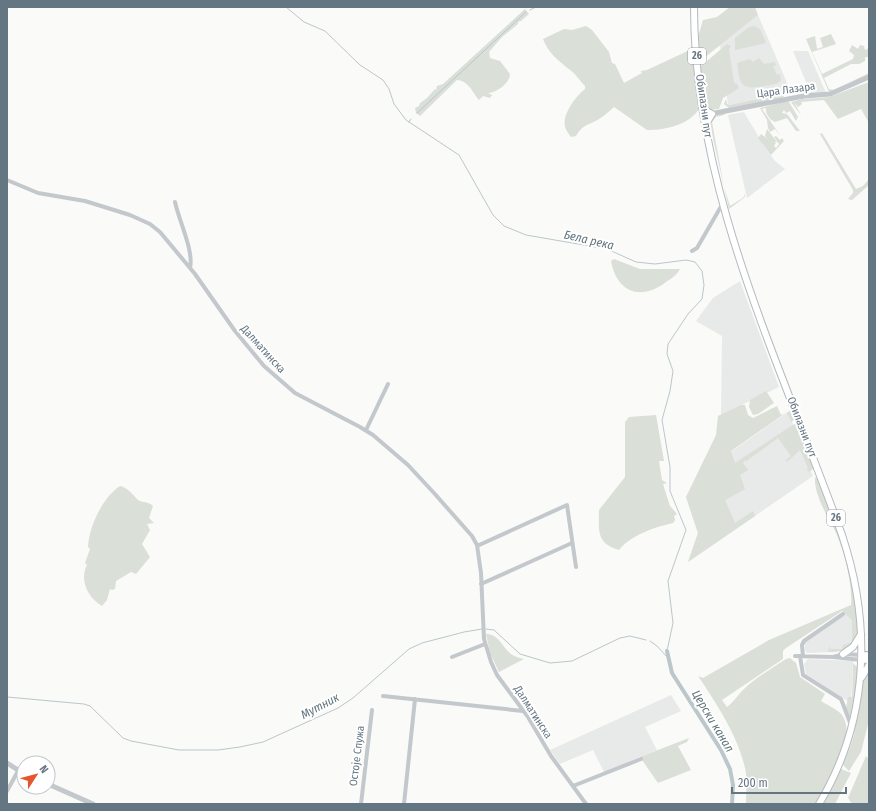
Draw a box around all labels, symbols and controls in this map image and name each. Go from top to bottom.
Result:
road number: 26 [688,48,706,64]
street label: Обилазни пут [693,73,715,139]
street label: Цара Лазара [756,79,816,101]
water label: Бела река [563,227,615,253]
street label: Далматинска [237,321,288,376]
street label: Обилазни пут [784,395,820,460]
road number: 26 [827,510,845,526]
street label: Далматинска [511,682,555,741]
water label: Церски канал [689,688,737,754]
water label: Мутник [298,690,342,722]
street label: Остоје Спужа [347,725,367,787]
north arrow [16,755,56,795]
text: N [36,763,51,776]
scale bar [732,769,846,795]
text: 200 m [738,776,768,790]

